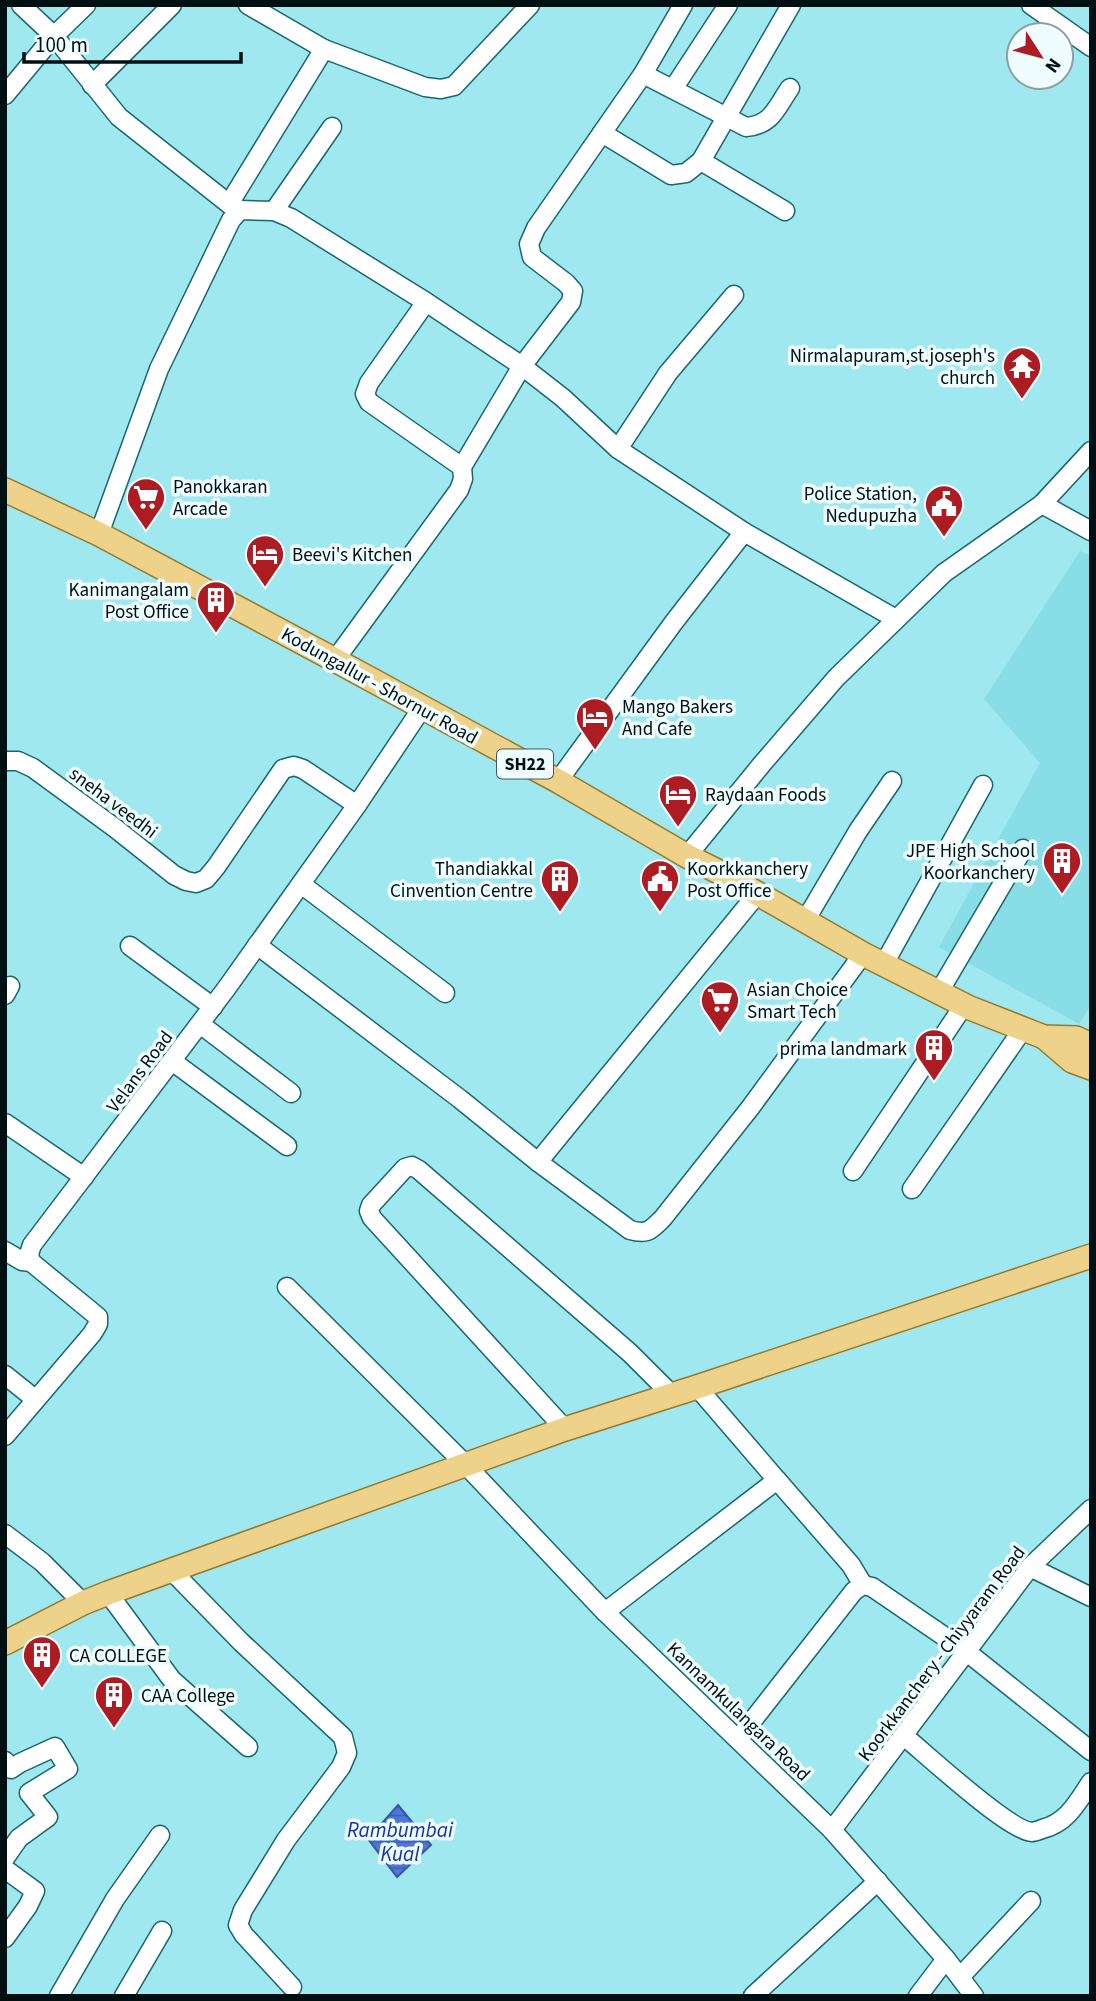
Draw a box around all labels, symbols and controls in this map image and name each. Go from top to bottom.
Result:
scale bar [24,21,242,65]
north arrow [1005,21,1075,91]
text: 100 m [35,30,88,60]
text: N [1038,52,1067,78]
place label: Nirmalapuram,st.joseph's church [790,343,995,392]
temple icon: Nirmalapuram,st.joseph's church [1001,345,1043,400]
place label: Panokkaran Arcade [173,474,268,523]
supermarket icon: Panokkaran Arcade [125,476,167,531]
place label: Police Station, Nedupuzha [804,481,917,530]
public building icon: Police Station, Nedupuzha [923,483,965,538]
hotel icon: Beevi's Kitchen [244,533,286,588]
place label: Beevi's Kitchen [292,542,412,569]
place label: Kanimangalam Post Office [69,577,189,626]
building icon: Kanimangalam Post Office [195,579,237,634]
street label: Kodungallur - Shornur Road [276,621,482,752]
place label: Mango Bakers And Cafe [622,694,733,743]
hotel icon: Mango Bakers And Cafe [574,696,616,751]
road number: SH22 [497,750,553,778]
street label: sneha veedhi [63,761,163,845]
hotel icon: Raydaan Foods [657,773,699,828]
place label: Raydaan Foods [705,782,826,809]
place label: JPE High School Koorkanchery [906,838,1035,887]
building icon: JPE High School Koorkanchery [1041,840,1083,895]
place label: Thandiakkal Cinvention Centre [390,856,533,905]
place label: Koorkkanchery Post Office [687,856,808,905]
building icon: Thandiakkal Cinvention Centre [539,858,581,913]
public building icon: Koorkkanchery Post Office [639,858,681,913]
place label: Asian Choice Smart Tech [747,977,848,1026]
supermarket icon: Asian Choice Smart Tech [699,979,741,1034]
street label: Velans Road [100,1025,180,1118]
building icon: prima landmark [913,1027,955,1082]
place label: prima landmark [779,1036,908,1063]
street label: Koorkkanchery - Chiyyaram Road [852,1541,1032,1767]
building icon: CA COLLEGE [21,1634,63,1689]
street label: Kannamkulangara Road [660,1636,816,1788]
place label: CA COLLEGE [69,1643,167,1670]
building icon: CAA College [93,1674,135,1729]
place label: CAA College [141,1683,235,1710]
water label: Rambumbai Kual [347,1815,454,1869]

